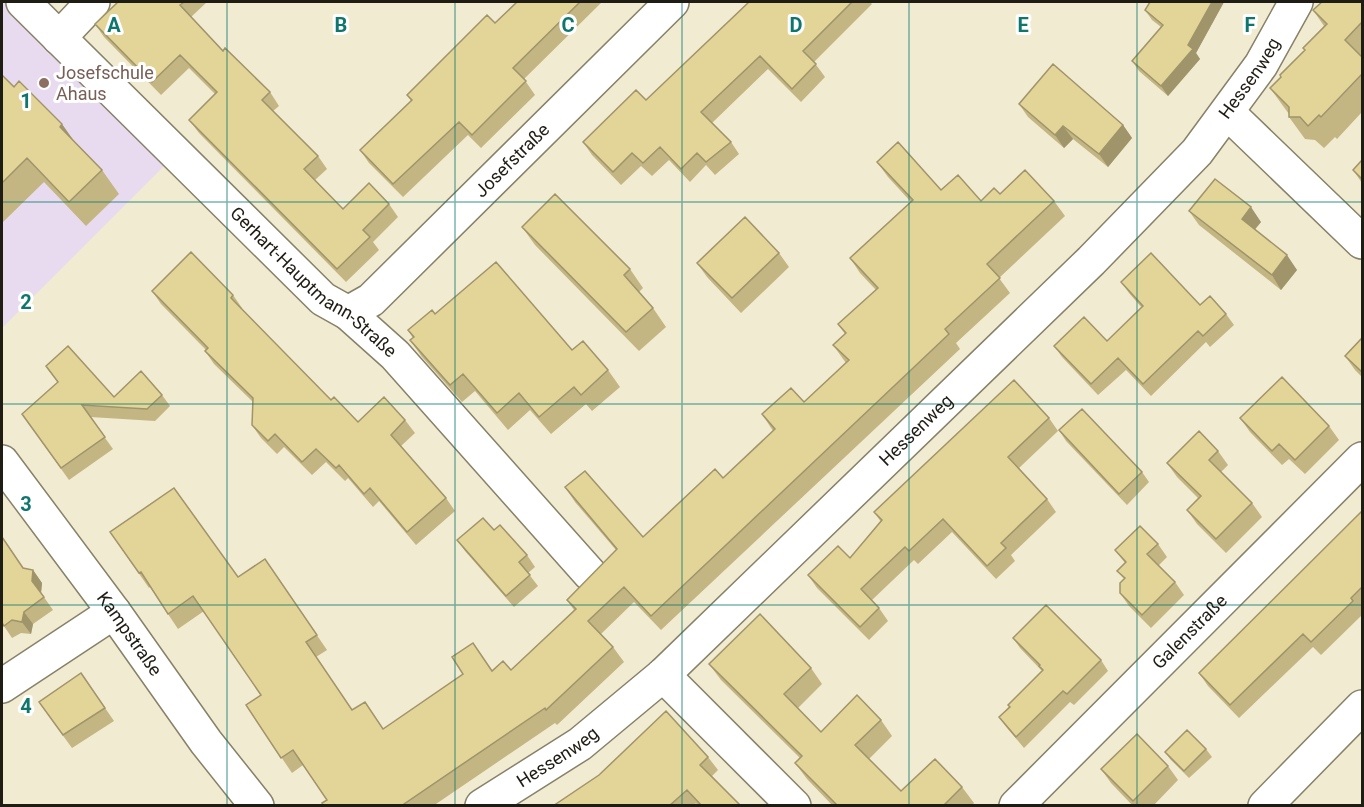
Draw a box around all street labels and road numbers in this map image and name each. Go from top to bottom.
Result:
street label: Hessenweg [1214,34,1284,123]
street label: Josefstraße [470,119,553,201]
street label: Gerhart-Hauptmann-Straße [226,202,401,361]
street label: Hessenweg [875,390,957,470]
street label: Kampstraße [93,588,167,680]
street label: Galenstraße [1148,590,1231,673]
street label: Hessenweg [513,722,602,791]

